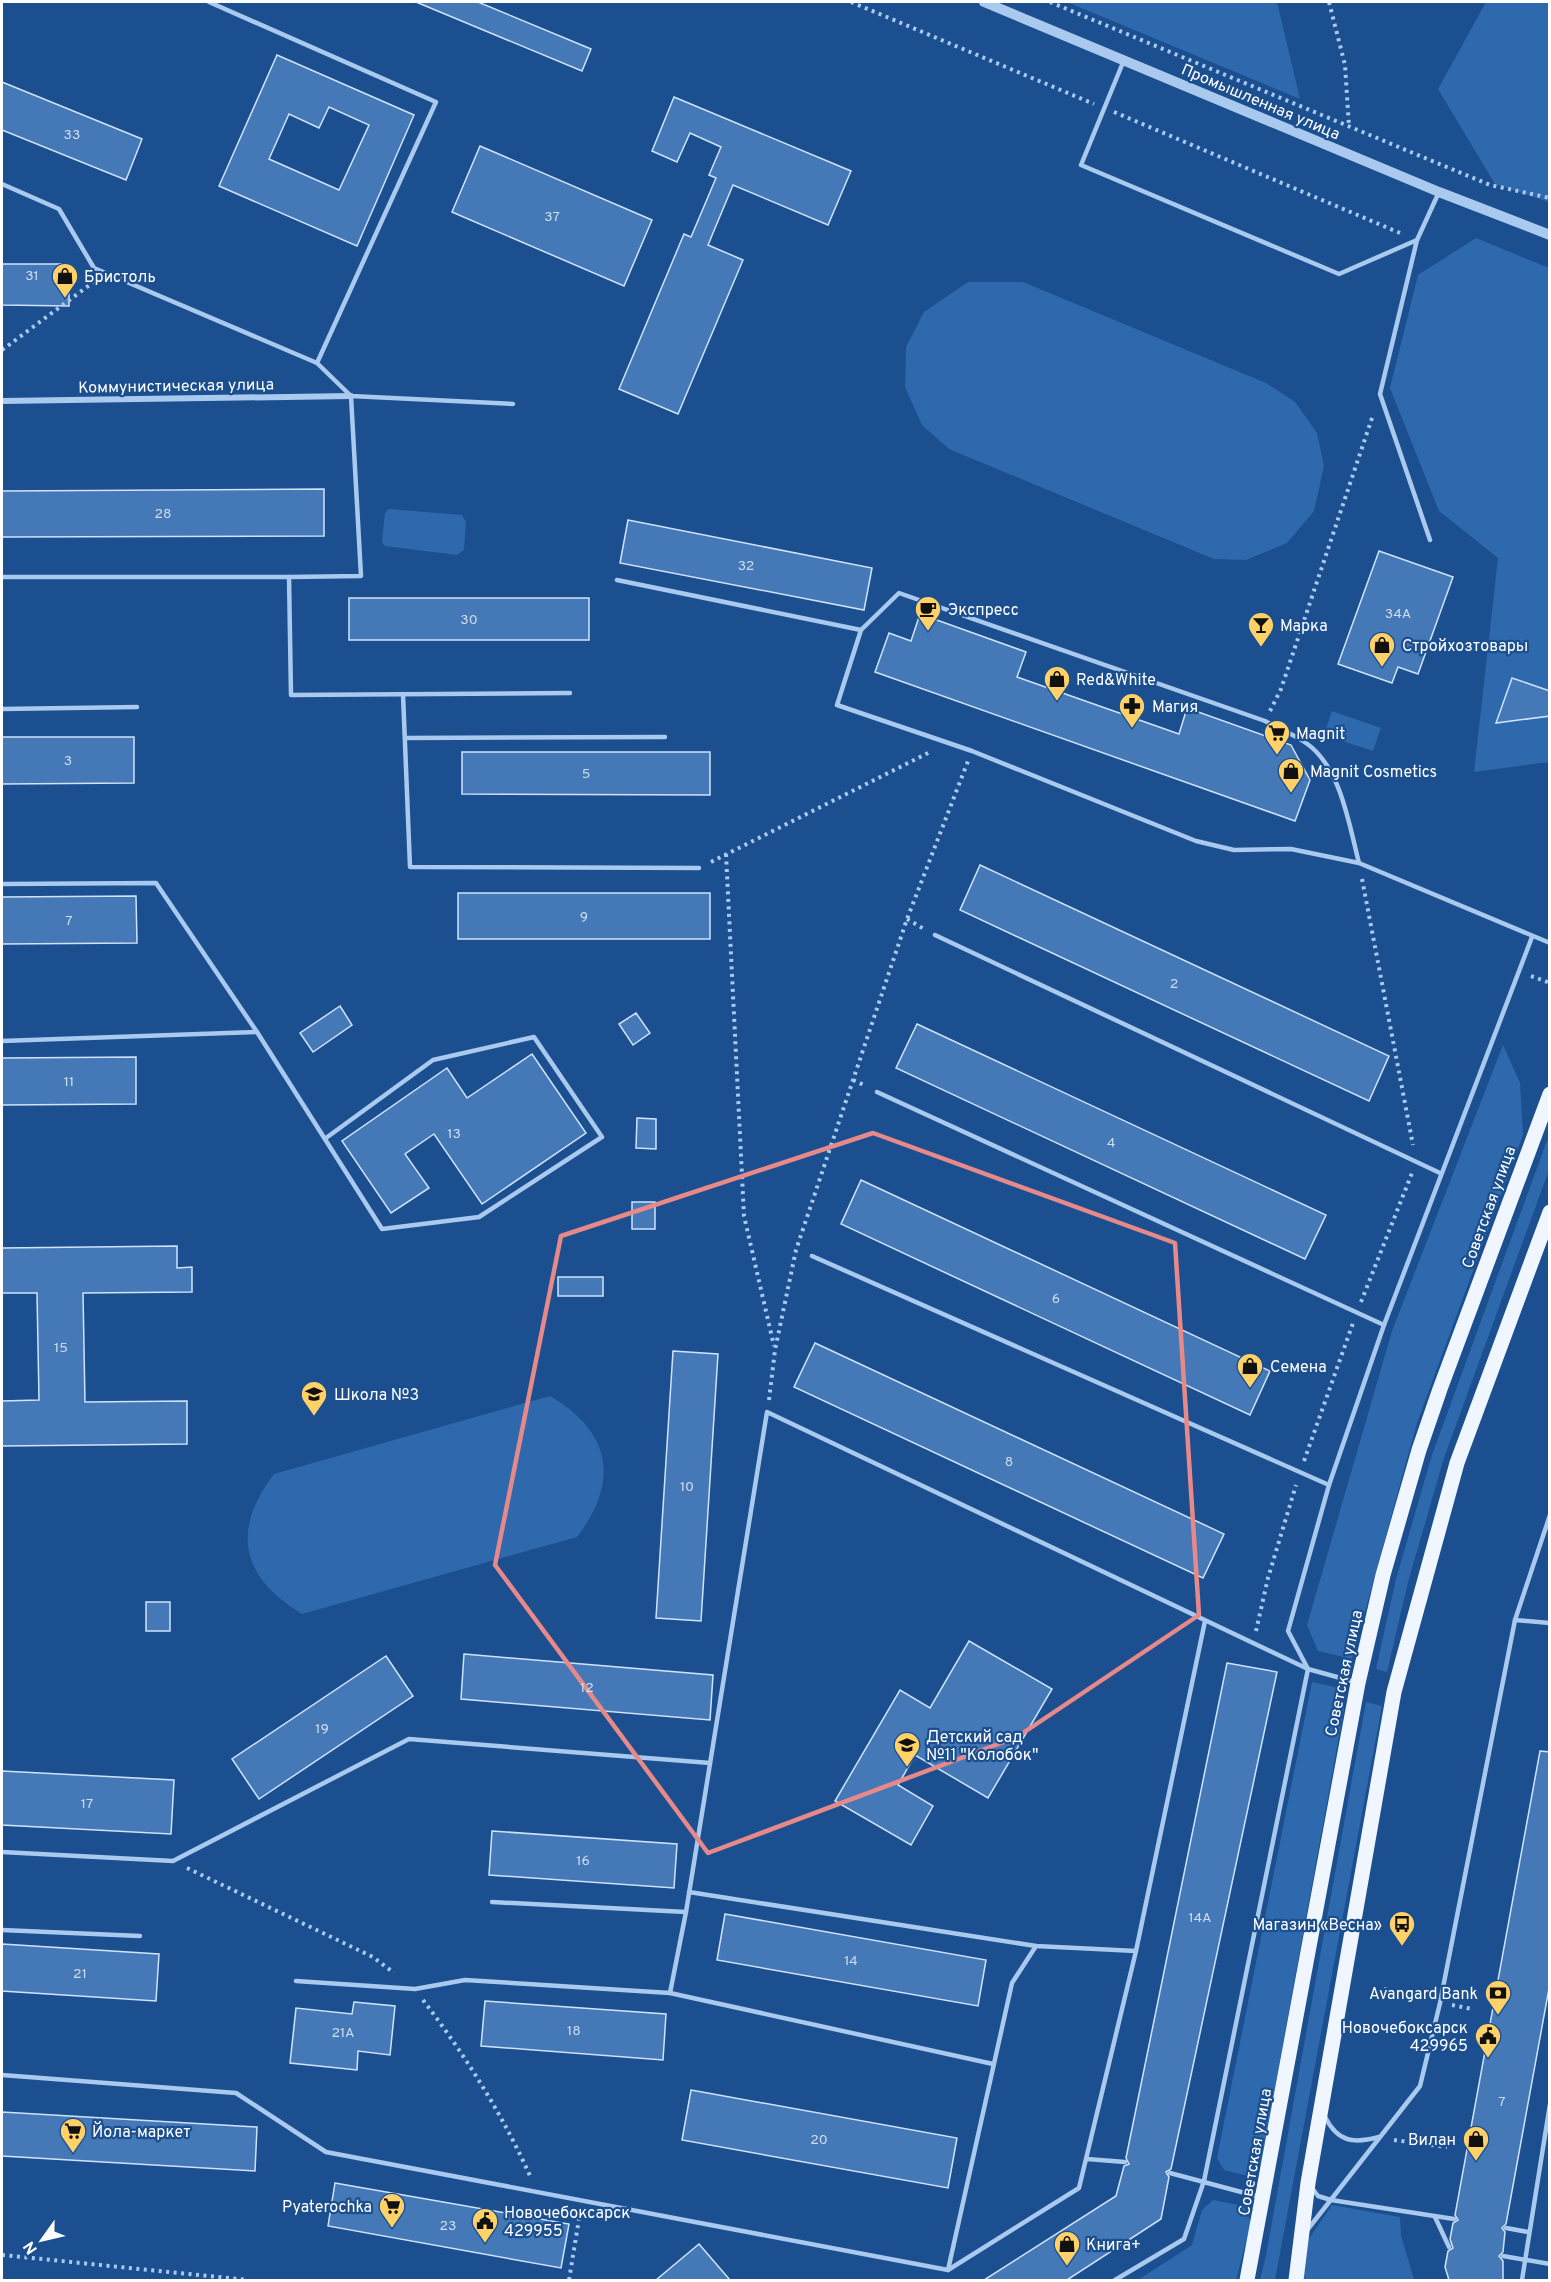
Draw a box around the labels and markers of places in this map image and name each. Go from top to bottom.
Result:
shop icon: Бристоль [50,261,80,299]
place label: Бристоль [84,268,156,288]
cafe icon: Экспресс [913,594,943,632]
place label: Экспресс [948,601,1019,621]
bar icon: Марка [1246,610,1276,648]
place label: Марка [1280,617,1328,637]
shop icon: Стройхозтовары [1367,630,1397,668]
place label: Стройхозтовары [1402,637,1528,657]
shop icon: Red&White [1042,664,1072,702]
place label: Red&White [1076,671,1156,691]
pharmacy icon: Магия [1117,691,1147,729]
place label: Магия [1152,698,1198,718]
supermarket icon: Magnit [1262,718,1292,756]
place label: Magnit [1296,725,1345,745]
shop icon: Magnit Cosmetics [1276,756,1306,794]
place label: Magnit Cosmetics [1310,763,1437,783]
shop icon: Семена [1235,1351,1265,1389]
place label: Семена [1270,1358,1327,1378]
school or university icon: Школа №3 [299,1379,329,1417]
place label: Школа №3 [334,1386,419,1406]
place label: Детский сад №11 "Колобок" [926,1728,1038,1766]
school or university icon: Детский сад №11 "Колобок" [892,1730,922,1768]
bus stop icon: Магазин «Весна» [1387,1909,1417,1947]
place label: Магазин «Весна» [1252,1916,1382,1936]
bank icon: Avangard Bank [1483,1978,1513,2016]
place label: Avangard Bank [1369,1985,1478,2005]
place label: Новочебоксарск 429965 [1342,2019,1468,2057]
public building icon: Новочебоксарск 429965 [1473,2021,1503,2059]
supermarket icon: Йола-маркет [58,2116,88,2154]
place label: Йола-маркет [92,2121,190,2143]
shop icon: Вилан [1461,2124,1491,2162]
place label: Вилан [1408,2131,1456,2151]
supermarket icon: Pyaterochka [377,2191,407,2229]
place label: Pyaterochka [282,2198,372,2218]
place label: Новочебоксарск 429955 [504,2204,630,2242]
public building icon: Новочебоксарск 429955 [470,2206,500,2244]
shop icon: Книга+ [1052,2229,1082,2267]
place label: Книга+ [1086,2236,1141,2256]

